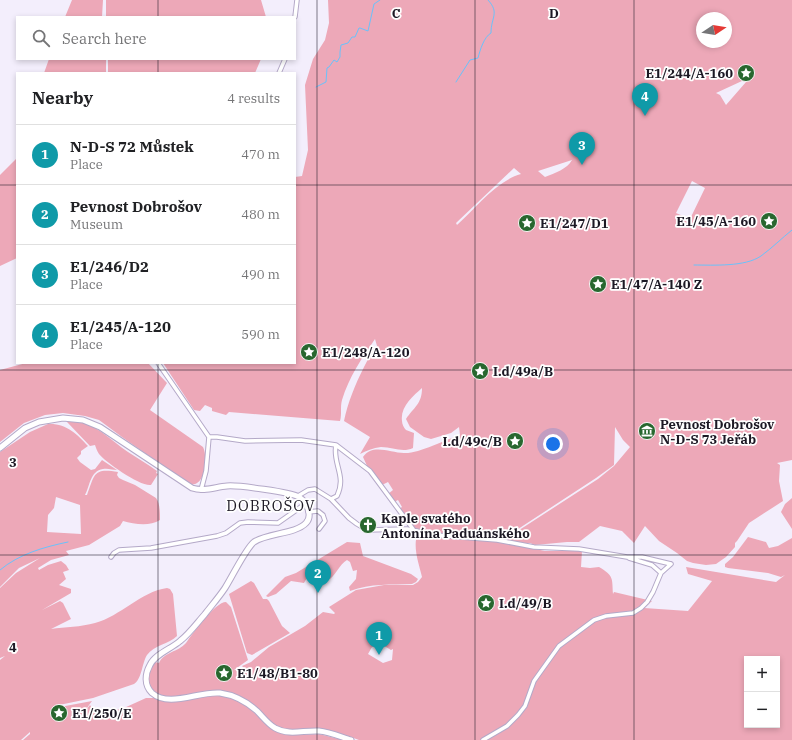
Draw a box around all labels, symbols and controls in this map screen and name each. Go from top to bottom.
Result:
text: C [392,5,401,22]
text: D [549,5,559,22]
north arrow [696,12,732,48]
search box [16,16,296,60]
icon: search [30,27,52,49]
text: Search here [62,29,147,48]
place icon: E1/244/A-160 [736,63,756,83]
place label: E1/244/A-160 [646,65,733,82]
pin: 4 [632,83,658,116]
text: Nearby [32,87,93,109]
text: 4 results [227,90,280,107]
pin: 3 [569,132,595,165]
text: N-D-S 72 Můstek [70,137,194,156]
text: 1 [41,146,49,163]
text: 470 m [241,146,280,163]
text: Place [70,156,103,173]
text: Pevnost Dobrošov [70,197,202,216]
text: 2 [41,206,49,223]
text: 480 m [241,206,280,223]
place icon: E1/45/A-160 [759,211,779,231]
place icon: E1/247/D1 [517,213,537,233]
place label: E1/45/A-160 [676,213,756,230]
place label: E1/247/D1 [540,215,609,232]
text: Museum [70,216,123,233]
text: E1/246/D2 [70,257,149,276]
text: 3 [41,266,49,283]
text: 490 m [241,266,280,283]
place icon: E1/47/A-140 Z [588,274,608,294]
text: Place [70,276,103,293]
place label: E1/47/A-140 Z [611,276,702,293]
text: E1/245/A-120 [70,317,171,336]
text: 4 [41,326,49,343]
text: 590 m [241,326,280,343]
text: Place [70,336,103,353]
place icon: E1/248/A-120 [299,342,319,362]
place label: E1/248/A-120 [322,344,410,361]
place icon: I.d/49a/B [470,361,490,381]
place label: I.d/49a/B [493,363,553,380]
place label: Pevnost Dobrošov N-D-S 73 Jeřáb [660,416,775,448]
museum icon: Pevnost Dobrošov N-D-S 73 Jeřáb [637,421,657,441]
place icon: I.d/49c/B [505,431,525,451]
place label: I.d/49c/B [443,433,502,450]
your location [543,434,563,454]
text: 3 [9,454,17,471]
district label: DOBROŠOV [226,496,316,515]
place label: Kaple svatého Antonína Paduánského [381,510,530,542]
church icon: Kaple svatého Antonína Paduánského [358,515,378,535]
pin: 2 [305,560,331,593]
place icon: I.d/49/B [476,593,496,613]
place label: I.d/49/B [499,595,552,612]
pin: 1 [366,622,392,655]
text: 4 [9,639,17,656]
map controls [744,656,780,728]
button: + [744,656,780,692]
place icon: E1/48/B1-80 [214,663,234,683]
place label: E1/48/B1-80 [237,665,318,682]
button: − [744,692,780,728]
place icon: E1/250/E [49,703,69,723]
place label: E1/250/E [72,705,131,722]

